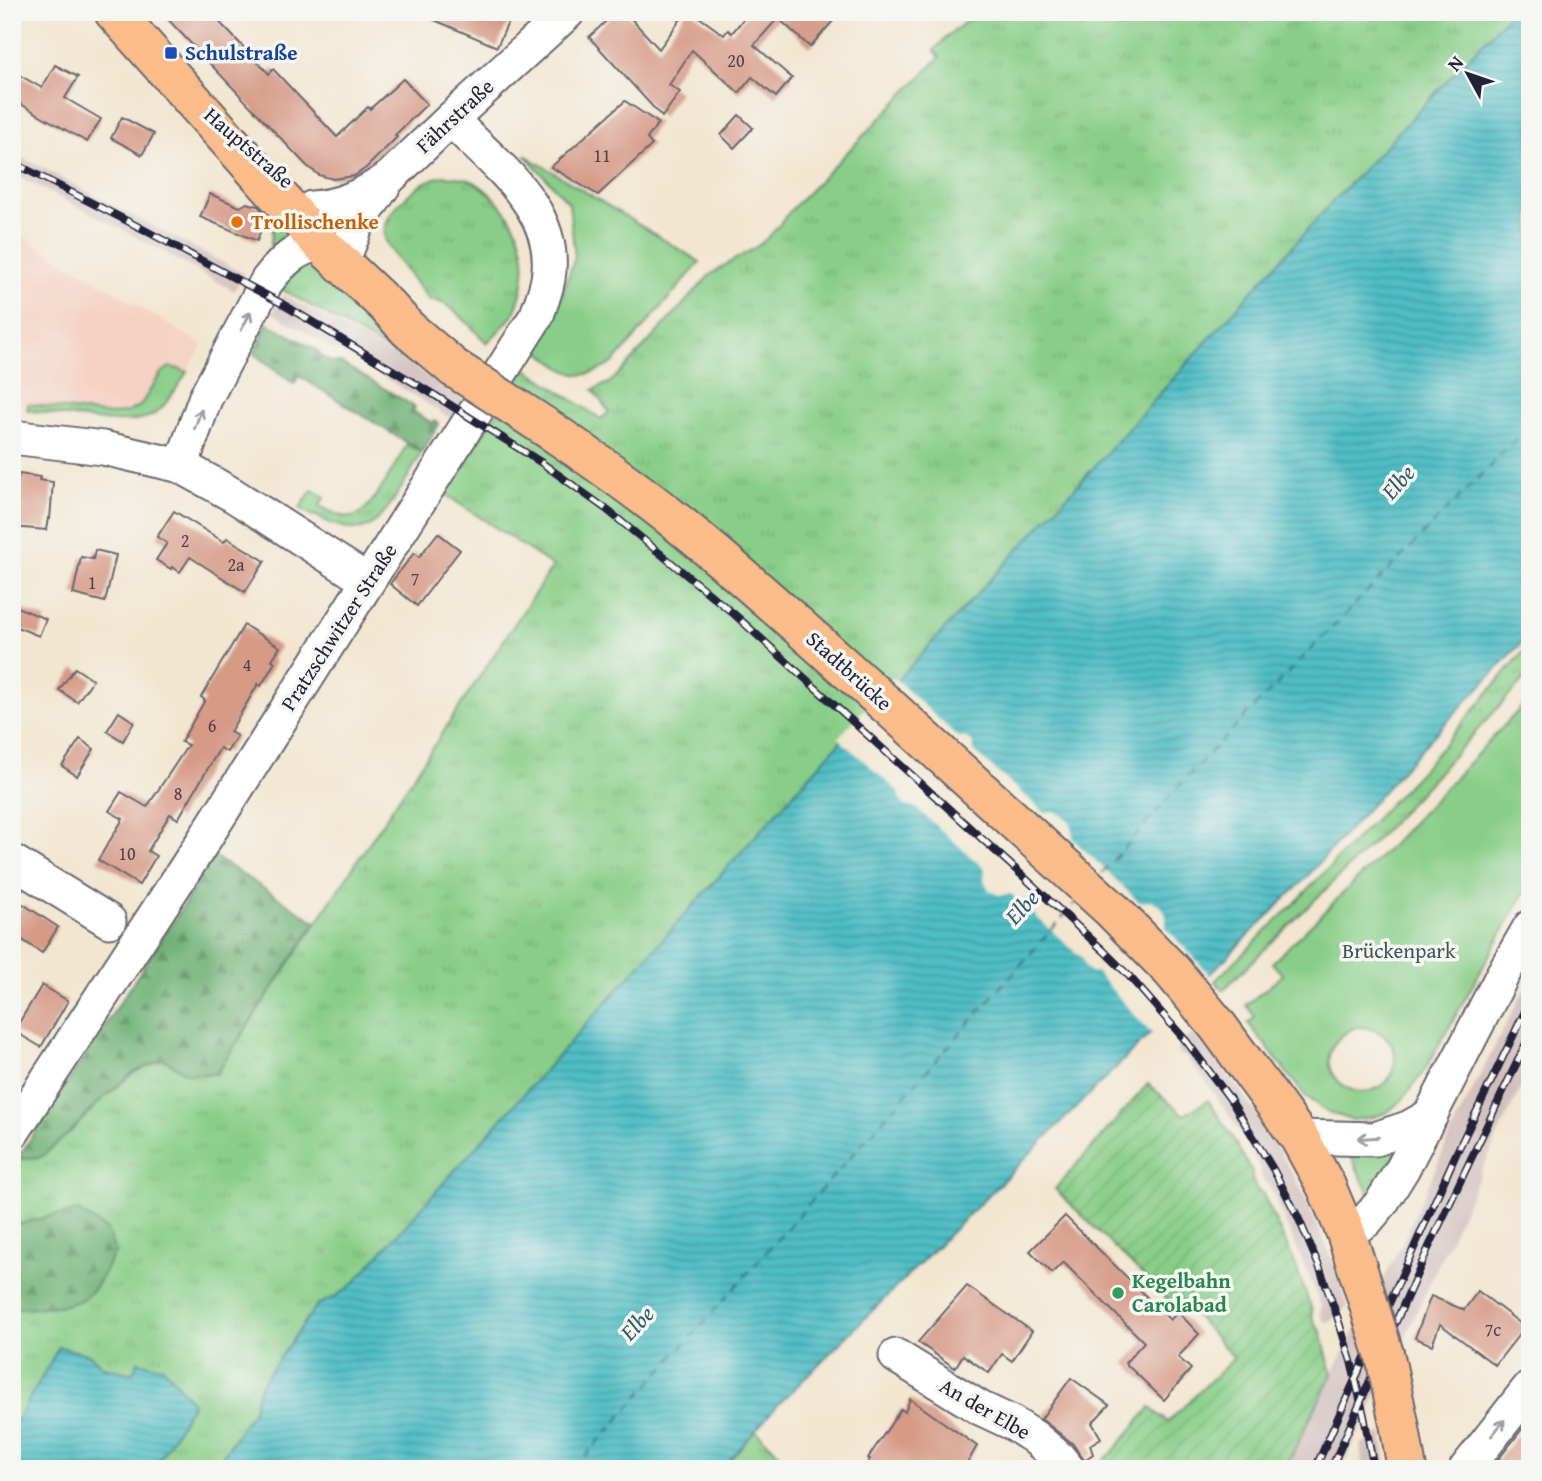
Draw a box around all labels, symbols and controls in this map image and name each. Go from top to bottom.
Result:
place label: Schulstraße [185,37,298,68]
north arrow [1434,38,1504,108]
marker: Schulstraße [163,45,179,61]
house number: 20 [727,47,745,74]
text: N [1440,49,1470,77]
street label: Fährstraße [409,71,501,160]
street label: Hauptstraße [198,100,301,196]
house number: 11 [593,142,611,169]
place label: Trollischenke [251,206,379,237]
marker: Trollischenke [229,214,245,230]
one-way arrow [239,311,253,332]
one-way arrow [193,409,205,431]
water label: Elbe [1372,457,1422,507]
house number: 2 [181,527,189,554]
street label: Pratzschwitzer Straße [273,537,405,717]
house number: 2a [227,551,245,578]
house number: 7 [411,565,419,592]
house number: 1 [88,569,96,596]
street label: Stadtbrücke [800,624,899,718]
house number: 4 [243,651,251,678]
house number: 6 [208,712,216,739]
house number: 8 [174,780,182,807]
house number: 10 [118,840,136,867]
water label: Elbe [996,882,1046,932]
park label: Brückenpark [1342,935,1456,966]
one-way arrow [1357,1132,1379,1145]
place label: Kegelbahn Carolabad [1132,1265,1231,1320]
marker: Kegelbahn Carolabad [1110,1285,1126,1301]
water label: Elbe [611,1298,661,1348]
house number: 7c [1485,1316,1501,1343]
street label: An der Elbe [934,1370,1037,1447]
one-way arrow [1490,1419,1505,1437]

